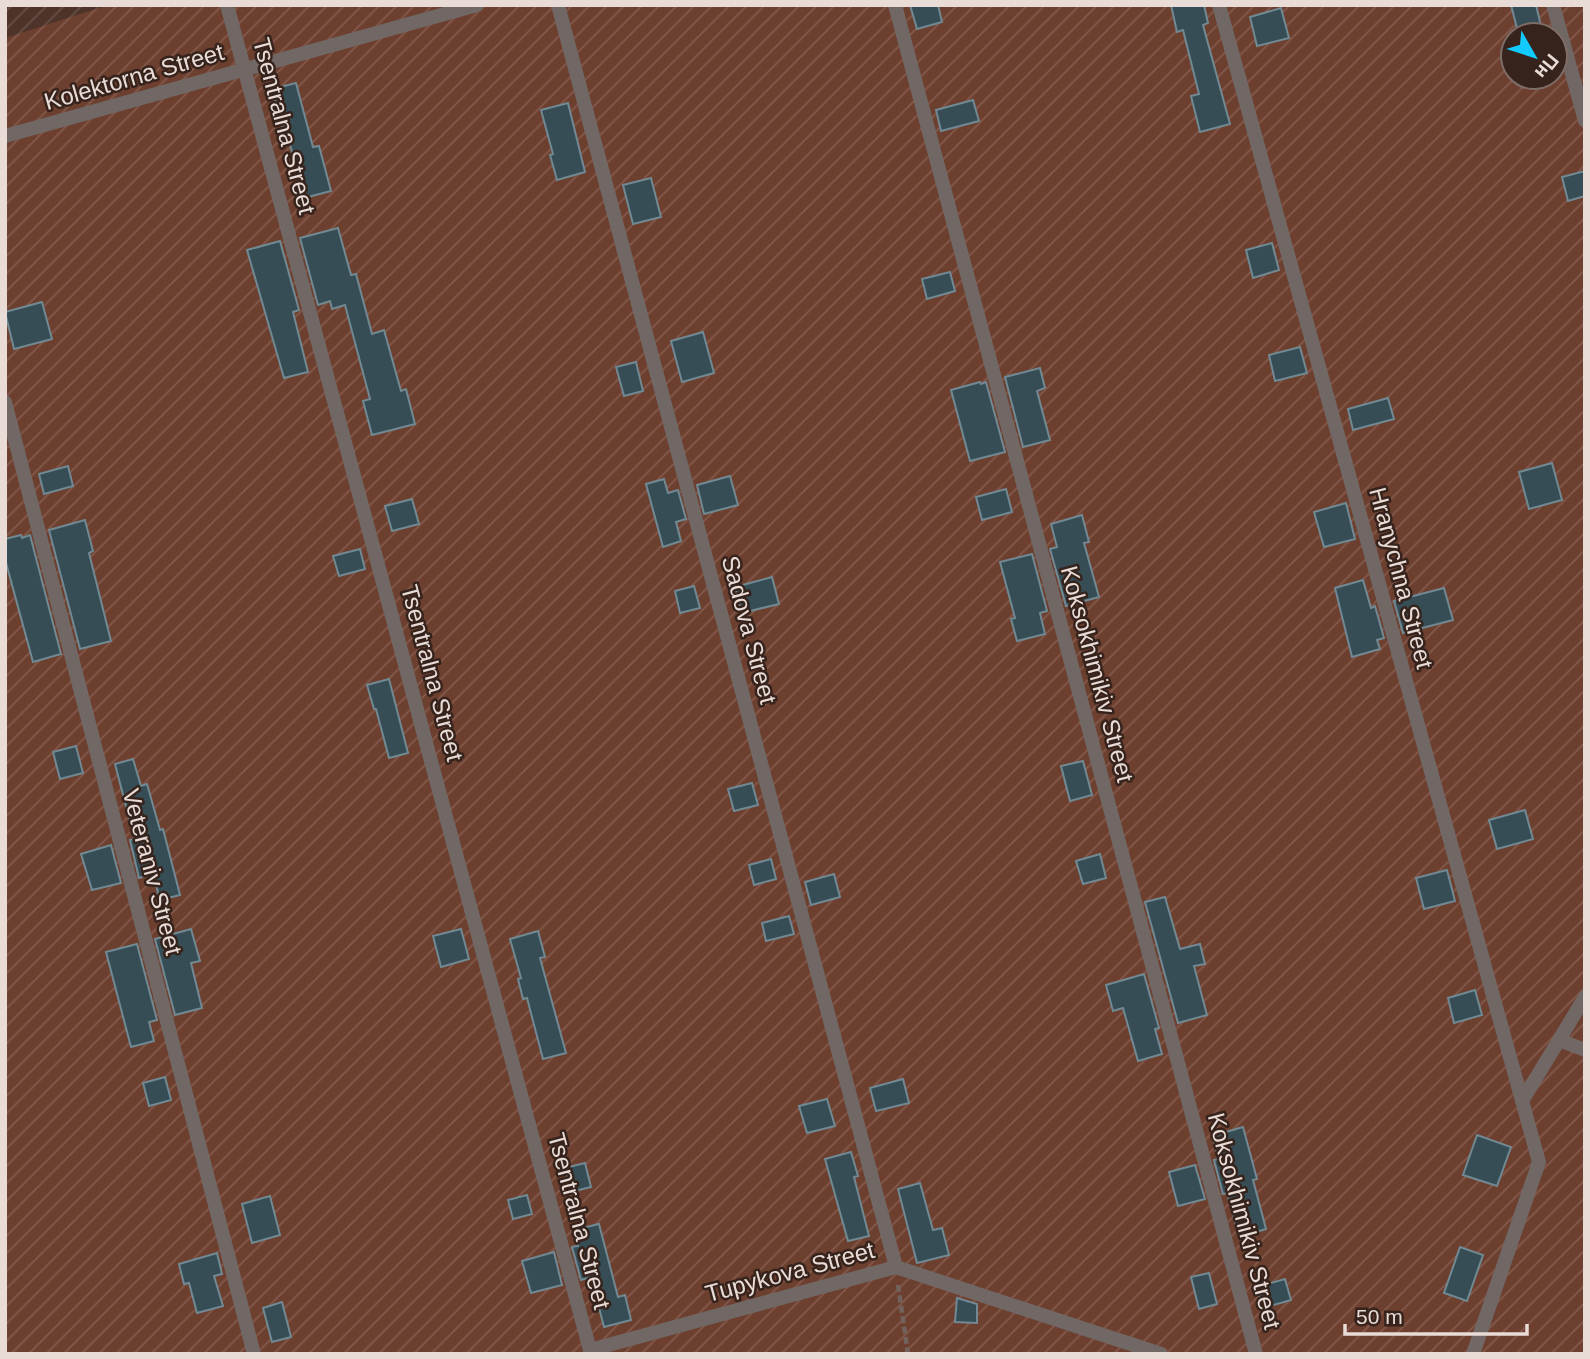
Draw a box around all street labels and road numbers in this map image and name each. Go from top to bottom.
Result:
street label: Tsentralna Street [248,35,321,217]
street label: Kolektorna Street [41,38,227,115]
street label: Hranychna Street [1364,484,1439,672]
street label: Sadova Street [717,553,782,707]
street label: Koksokhimikiv Street [1056,563,1139,785]
street label: Tsentralna Street [396,582,469,764]
street label: Veteraniv Street [117,786,188,958]
street label: Koksokhimikiv Street [1203,1110,1286,1332]
street label: Tsentralna Street [543,1130,616,1312]
street label: Tupykova Street [702,1236,878,1307]

